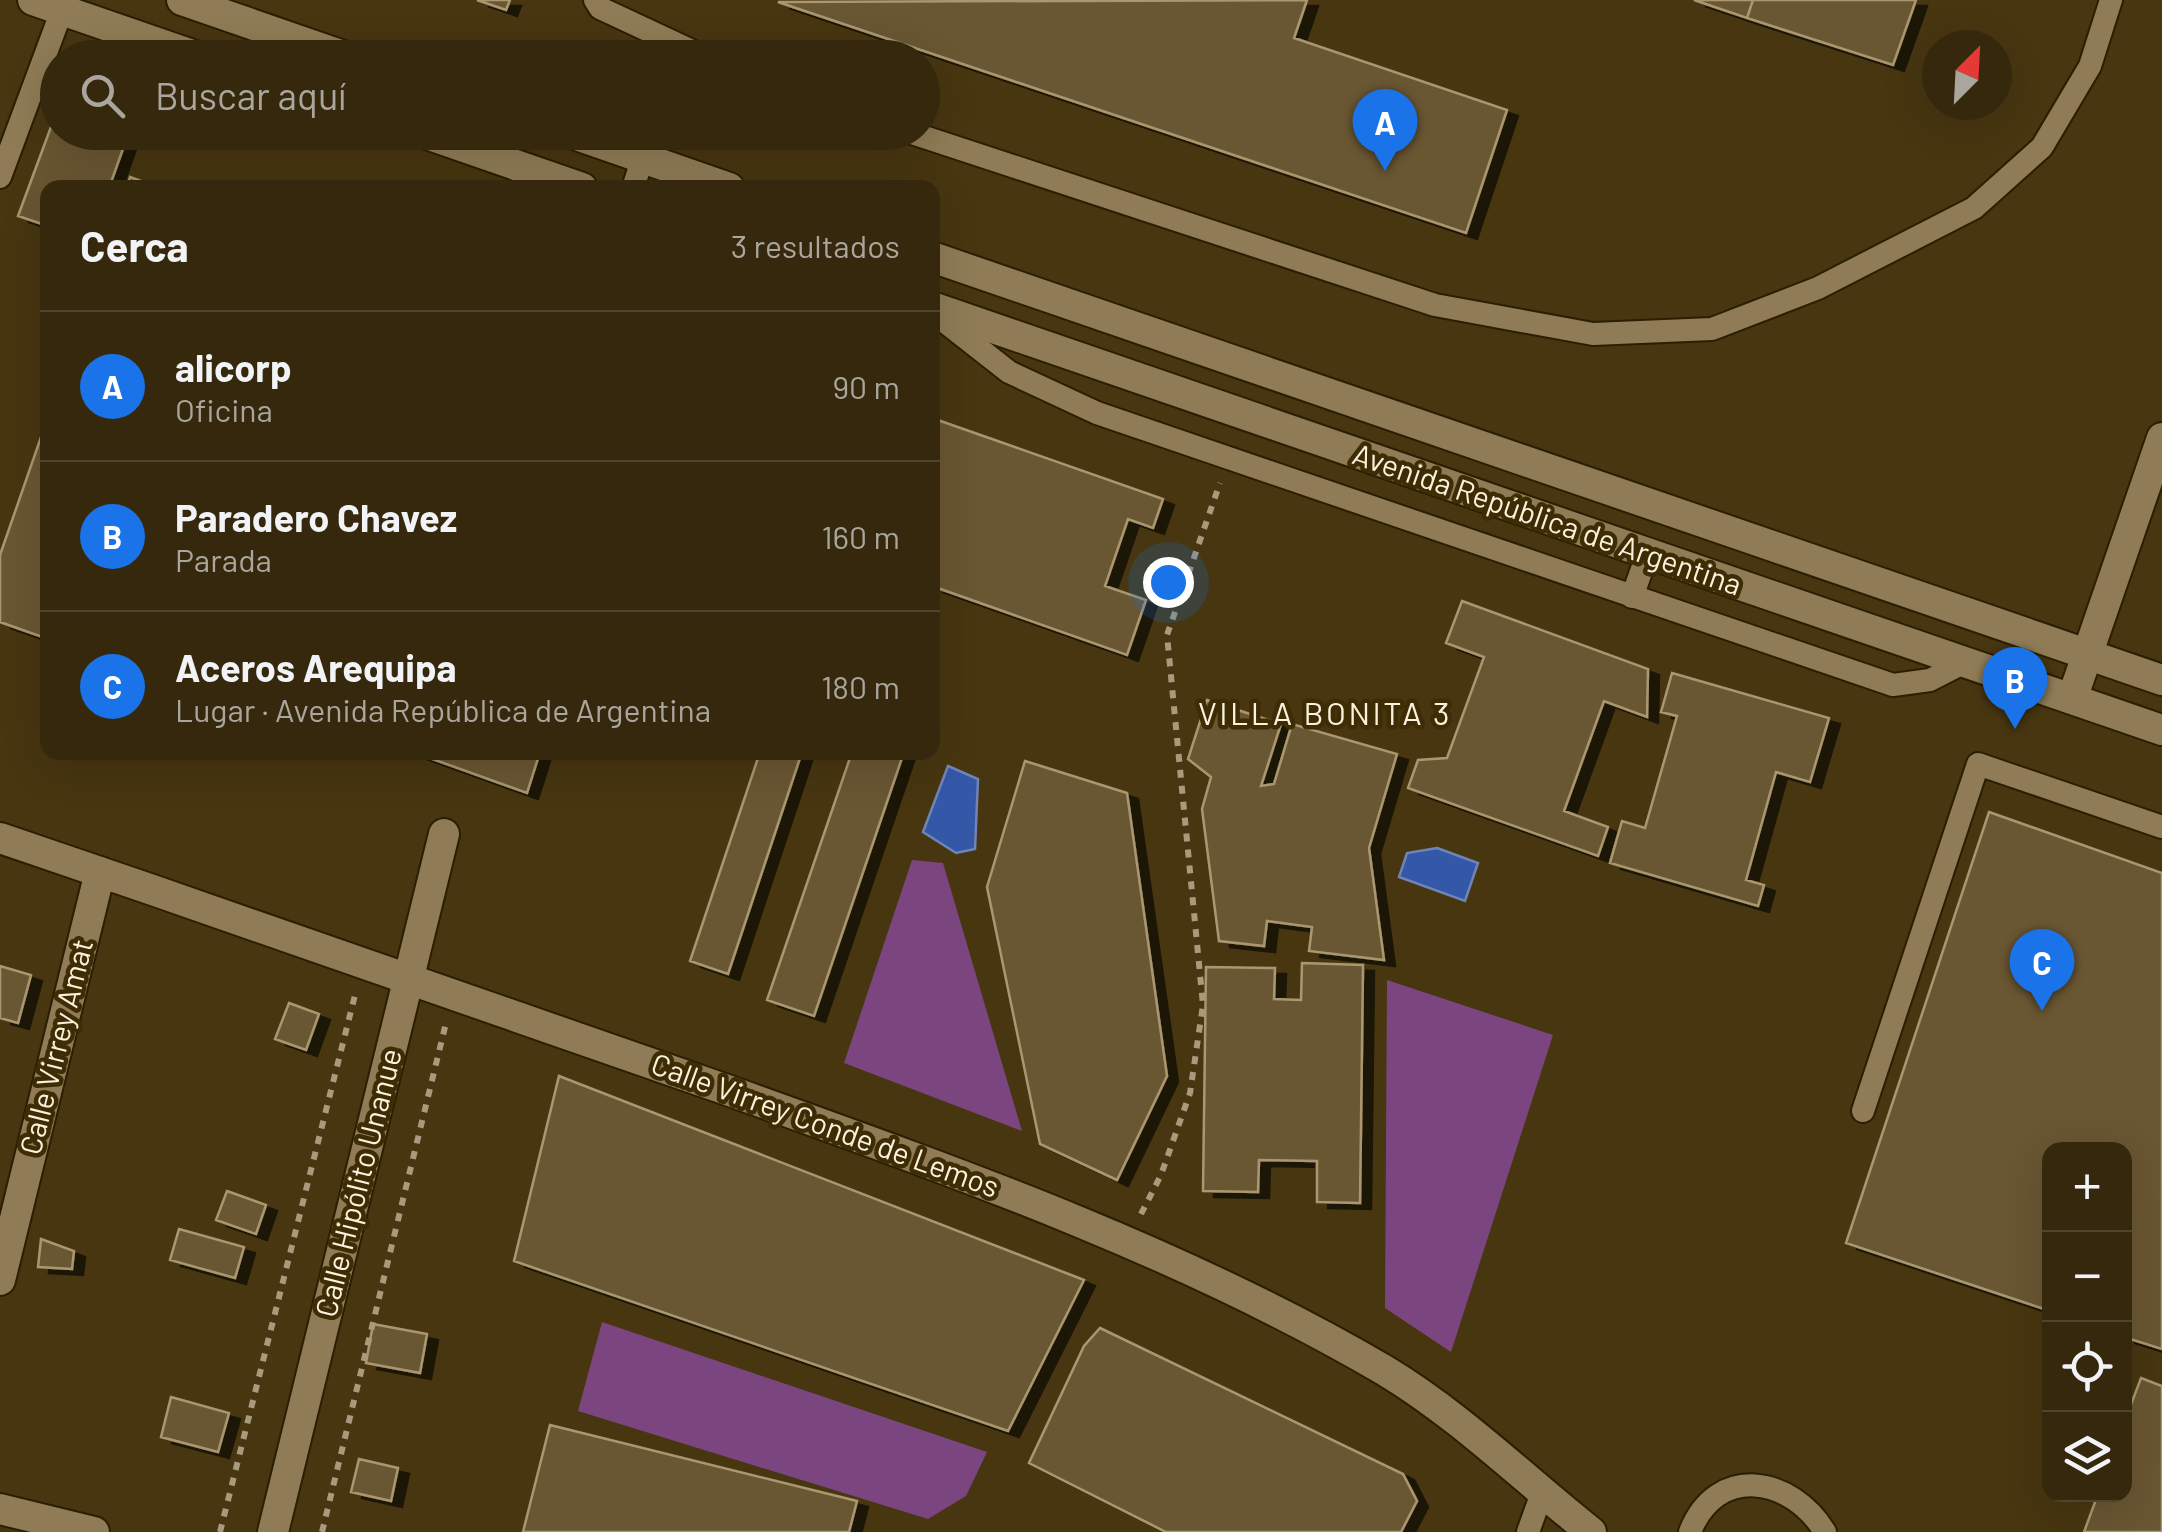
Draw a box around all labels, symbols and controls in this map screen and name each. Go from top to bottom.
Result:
north arrow [1922,30,2012,120]
search box [40,40,940,150]
icon: search [75,68,130,123]
text: Buscar aquí [155,72,346,118]
pin: A [1352,89,1418,171]
text: Cerca [80,220,189,270]
text: 3 resultados [731,226,900,264]
text: alicorp [175,344,292,390]
text: A [102,367,123,405]
text: 90 m [832,367,900,405]
text: Oficina [175,390,273,428]
street label: Avenida República de Argentina [1348,435,1747,602]
text: Paradero Chavez [175,494,457,540]
text: B [103,517,122,555]
text: 160 m [821,517,900,555]
text: Parada [175,540,272,578]
your location [1143,557,1194,608]
text: Aceros Arequipa [175,644,457,690]
pin: B [1982,646,2048,729]
text: C [103,667,122,705]
text: 180 m [821,667,900,705]
text: Lugar · Avenida República de Argentina [175,690,711,728]
district label: VILLA BONITA 3 [1198,693,1452,731]
pin: C [2010,928,2074,1011]
street label: Calle Virrey Amat [11,935,99,1158]
street label: Calle Virrey Conde de Lemos [647,1044,1004,1204]
street label: Calle Hipólito Unanue [306,1045,408,1320]
map controls [2042,1142,2132,1502]
button: + [2042,1142,2132,1232]
button: − [2042,1232,2132,1322]
button: locate [2042,1322,2132,1412]
button: layers [2042,1412,2132,1502]

